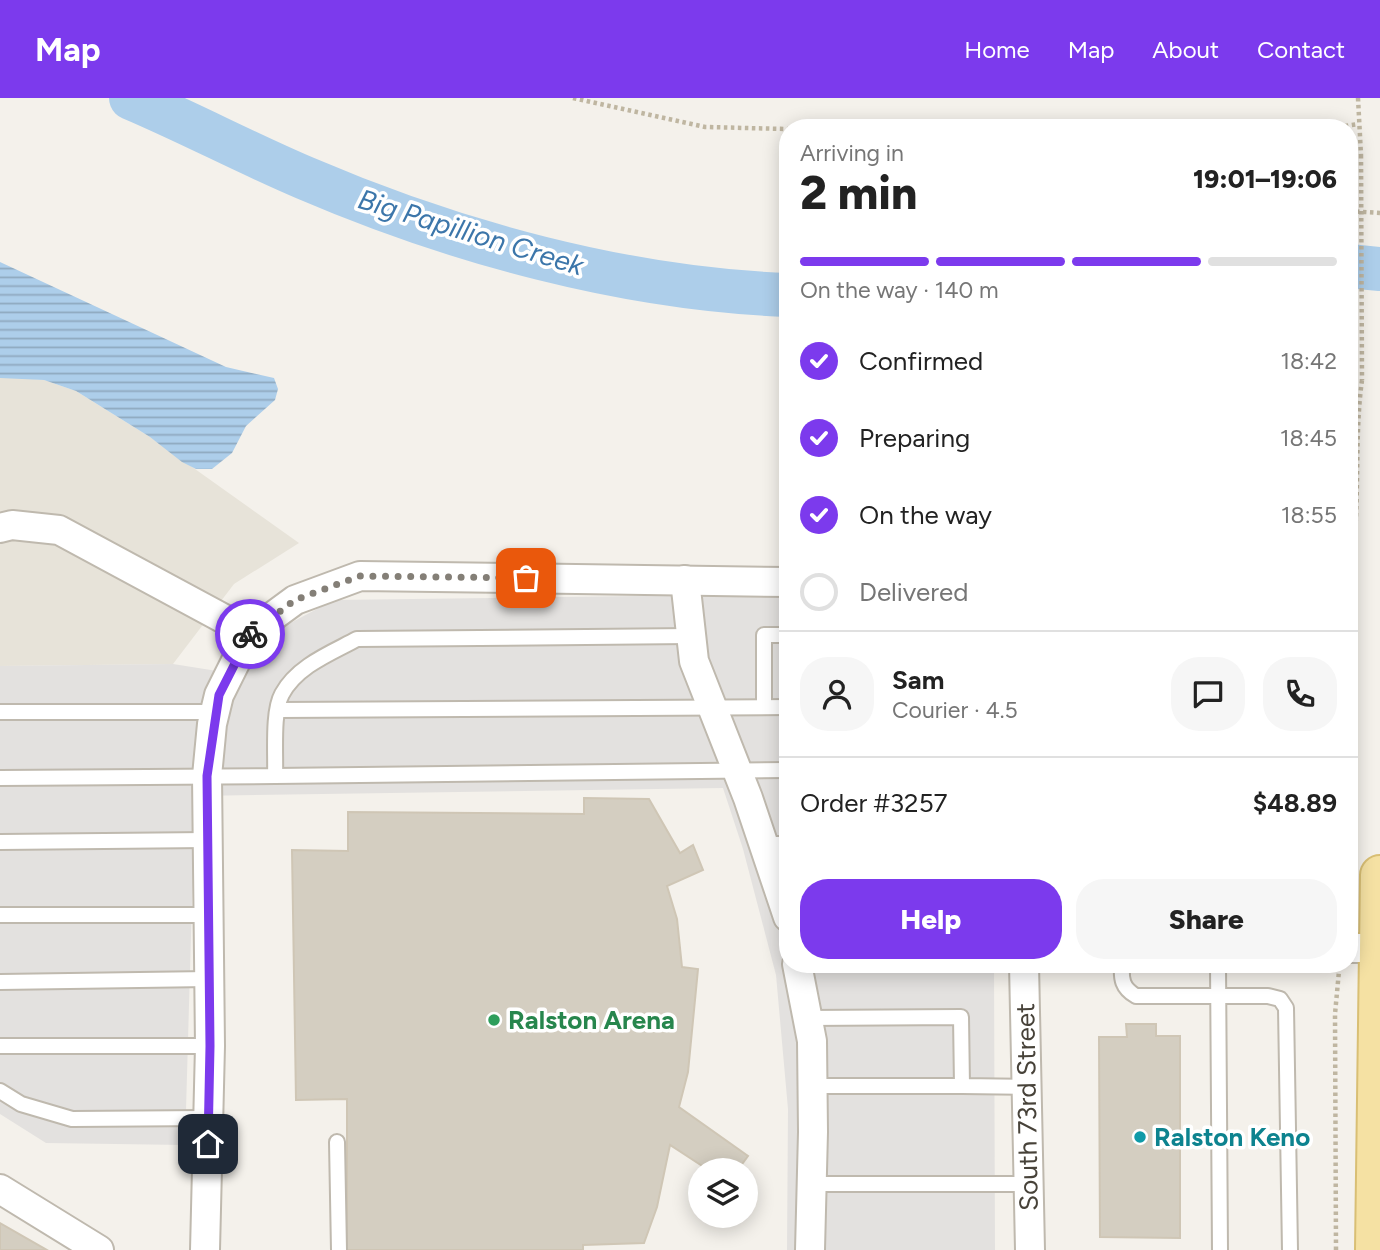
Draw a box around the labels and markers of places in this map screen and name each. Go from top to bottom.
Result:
pin [496,548,556,608]
place label: Ralston Arena [508,1004,675,1036]
marker: Ralston Arena [486,1012,502,1028]
pin [178,1114,238,1174]
place label: Ralston Keno [1154,1121,1310,1153]
marker: Ralston Keno [1132,1129,1148,1145]

